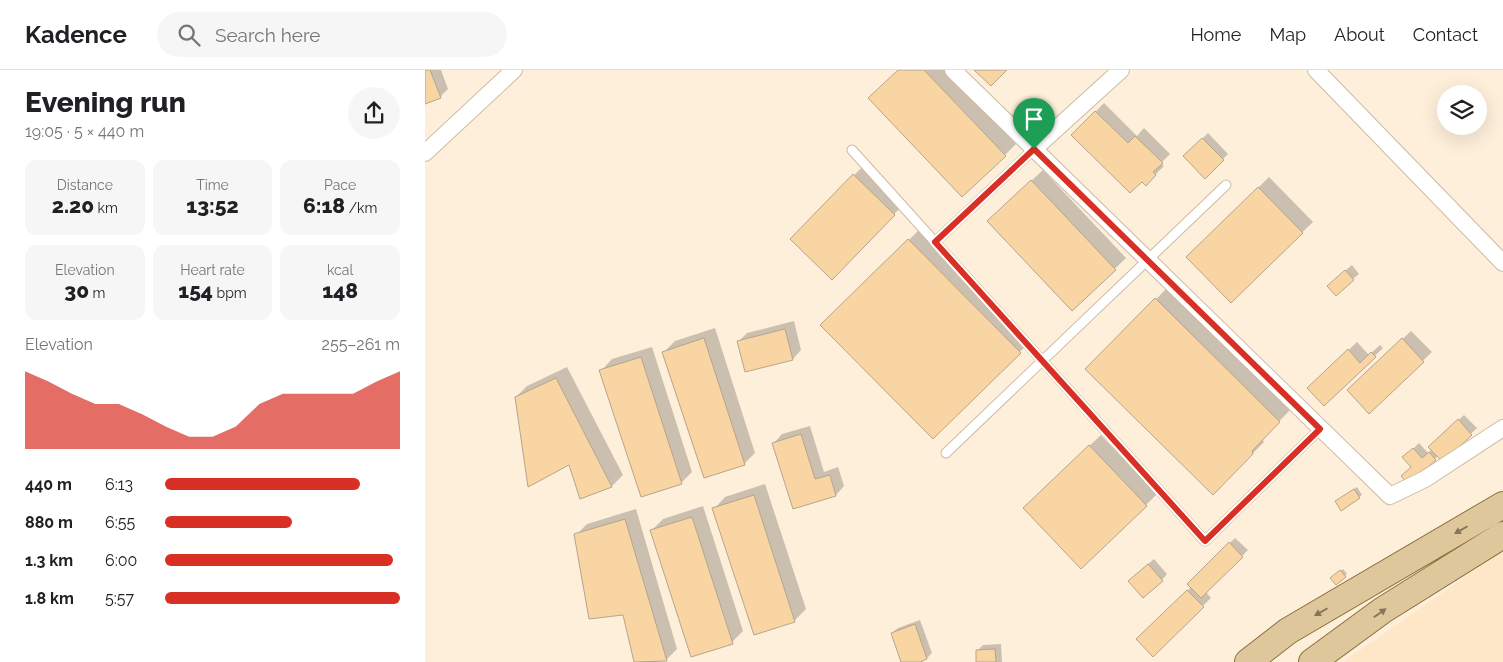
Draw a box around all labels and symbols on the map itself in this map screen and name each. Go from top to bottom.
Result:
pin [1013,98,1055,149]
one-way arrow [1453,526,1468,534]
one-way arrow [1314,608,1327,617]
one-way arrow [1373,608,1387,618]

